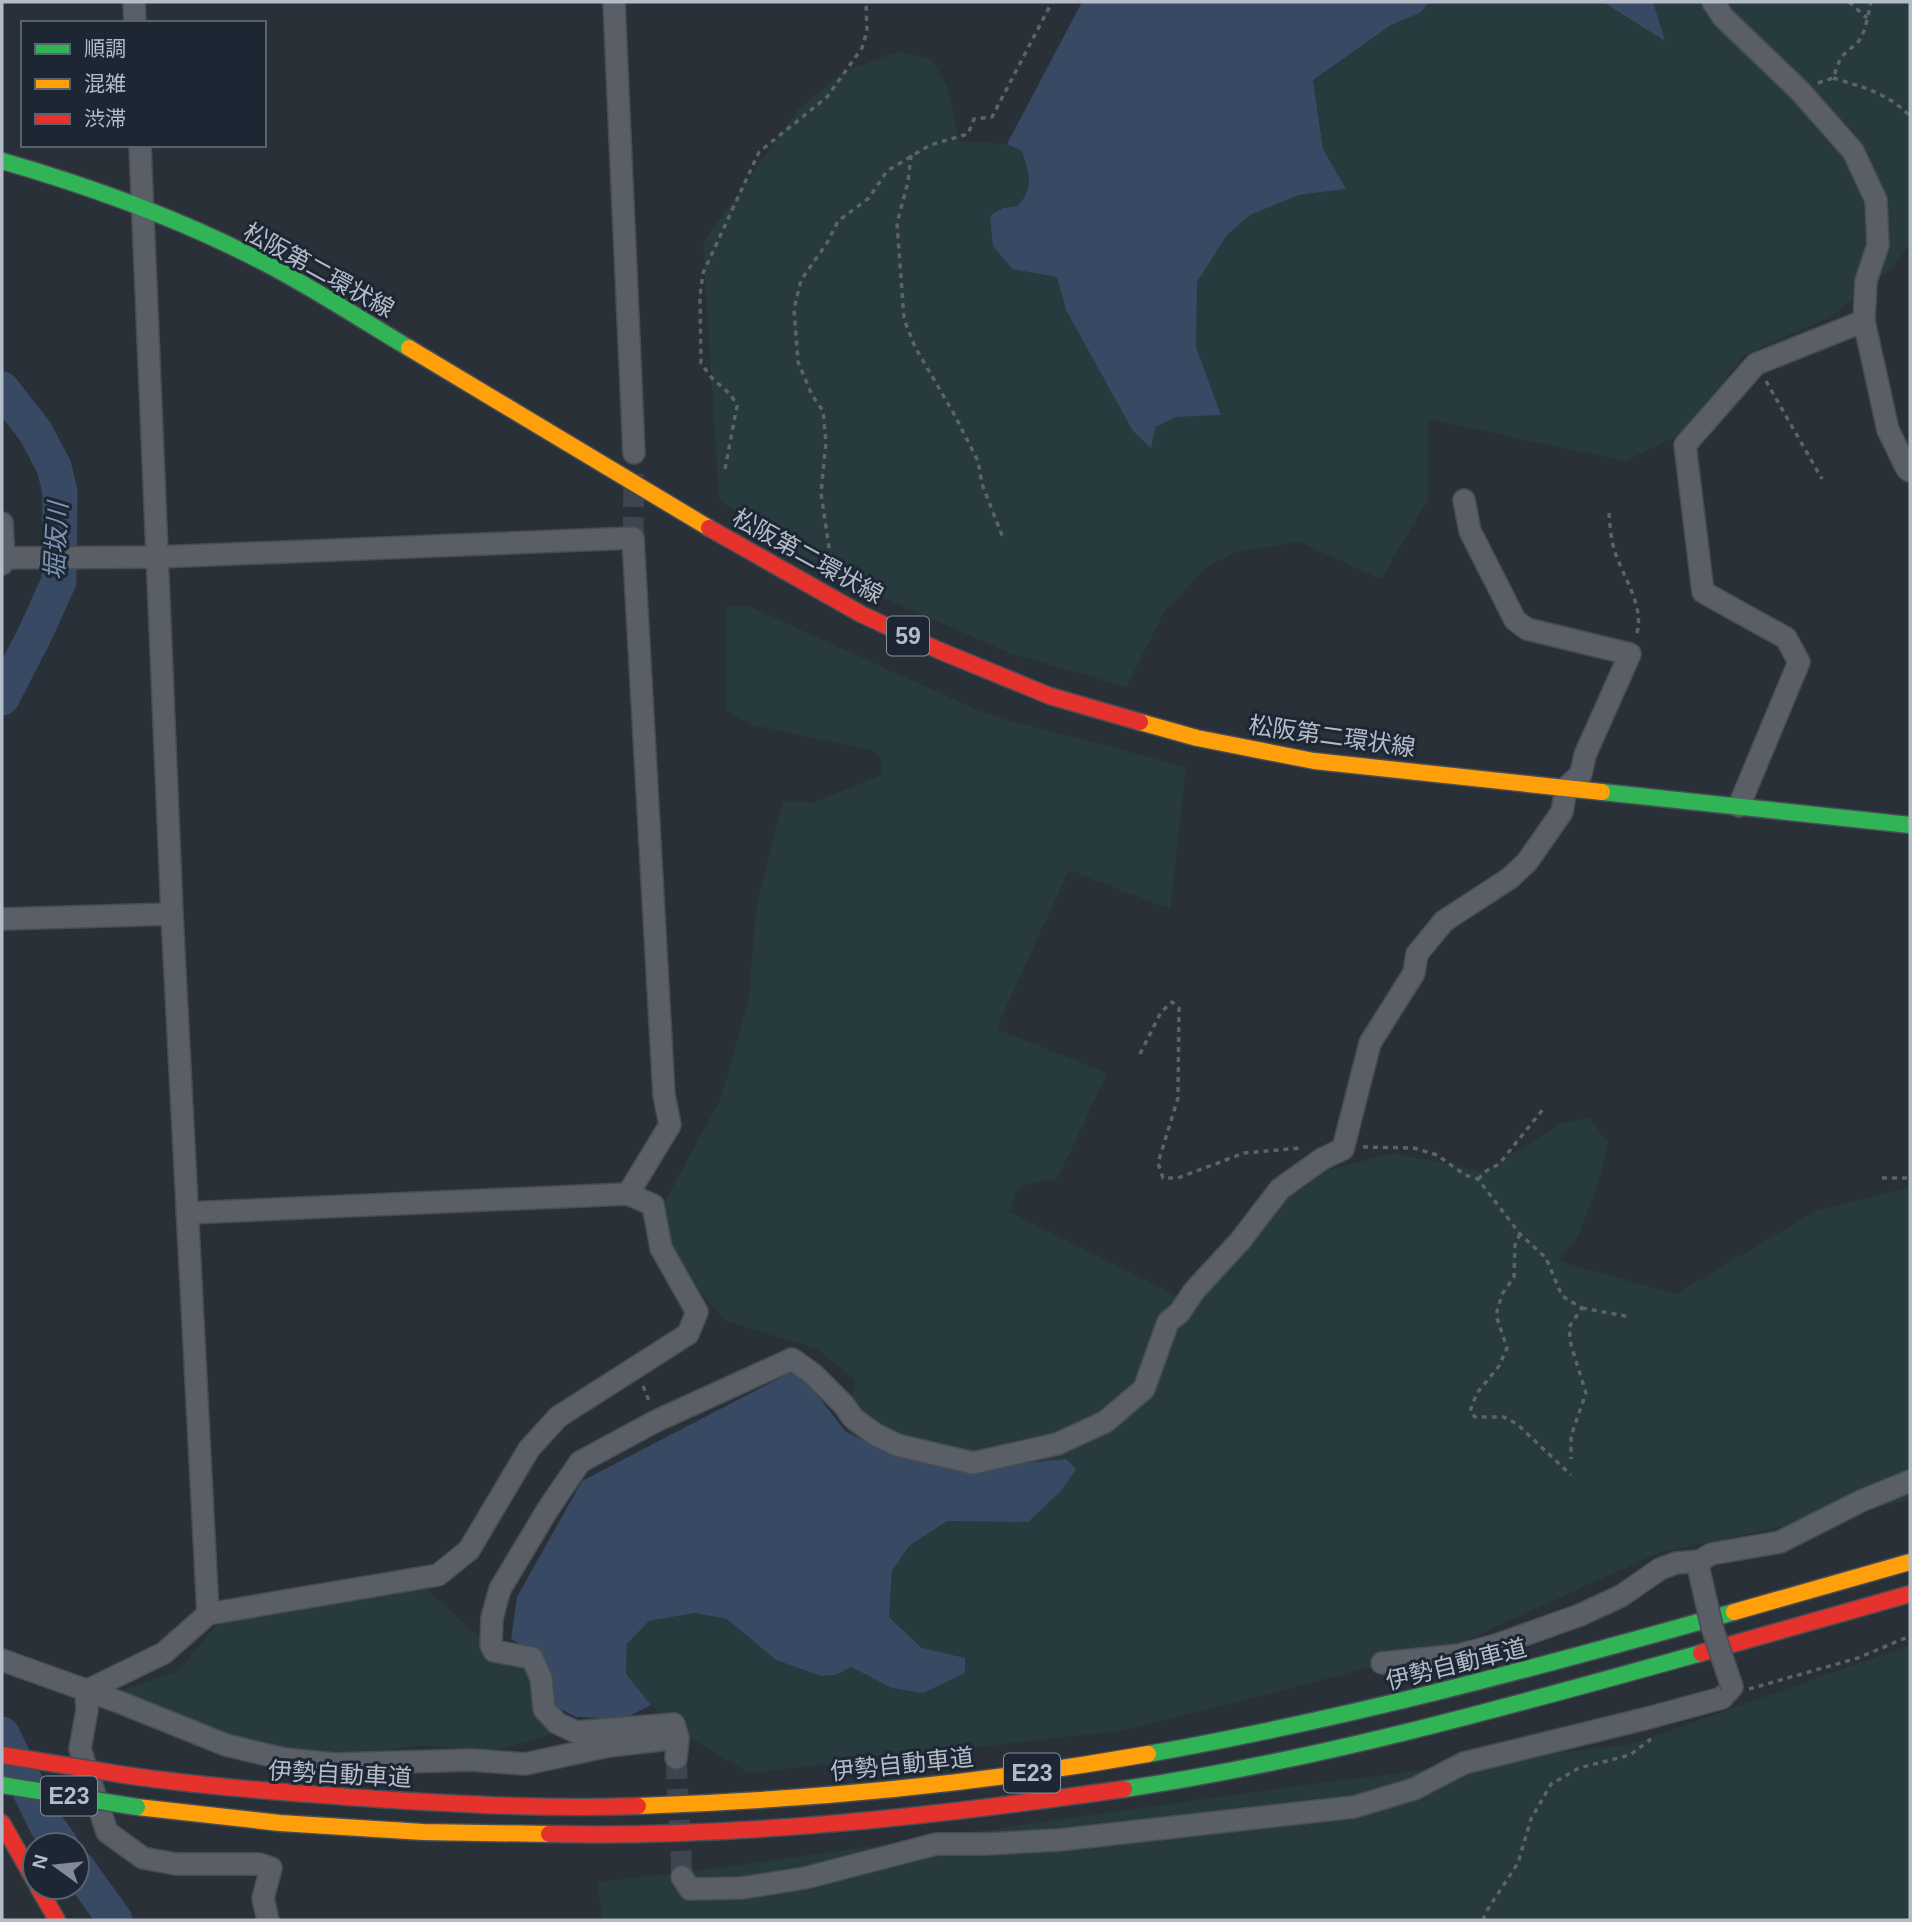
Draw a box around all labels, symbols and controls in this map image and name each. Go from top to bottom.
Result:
legend [21,21,266,147]
text: 順調 [84,37,126,60]
text: 混雑 [84,72,126,95]
text: 渋滞 [84,107,126,130]
street label: 松阪第二環状線 [239,217,399,323]
water label: 堀坂川 [39,498,73,581]
street label: 松阪第二環状線 [728,503,888,609]
road number: 59 [887,616,929,656]
street label: 松阪第二環状線 [1247,711,1417,761]
street label: 伊勢自動車道 [1383,1633,1529,1695]
street label: 伊勢自動車道 [829,1743,975,1785]
road number: E23 [1004,1754,1060,1792]
street label: 伊勢自動車道 [267,1757,413,1791]
road number: E23 [41,1776,97,1815]
north arrow [21,1831,91,1901]
text: N [28,1852,52,1871]

